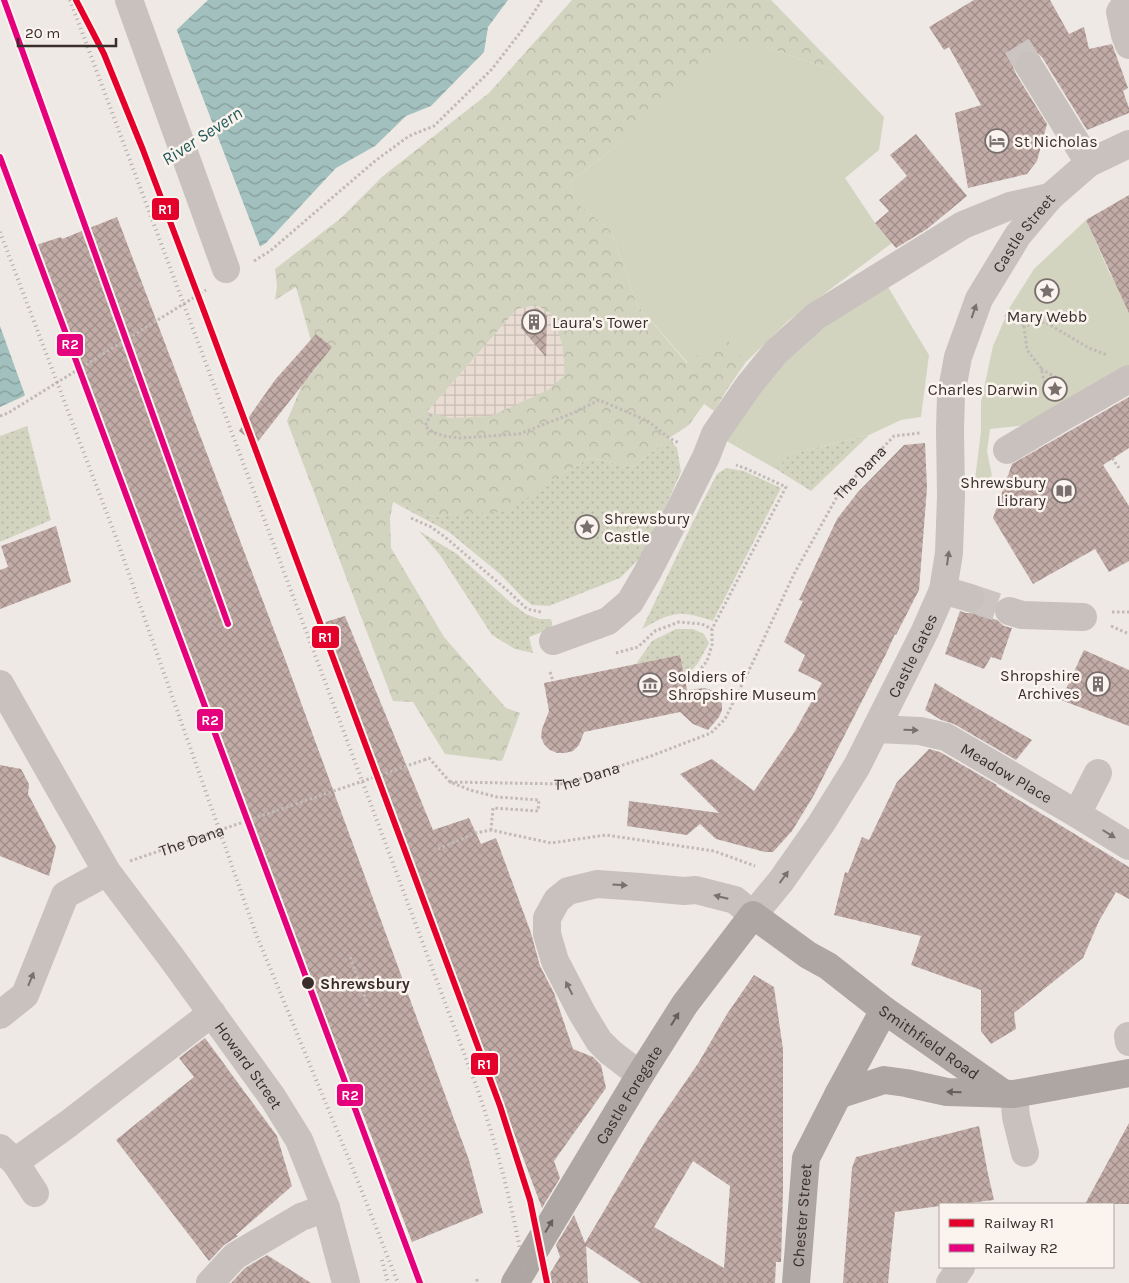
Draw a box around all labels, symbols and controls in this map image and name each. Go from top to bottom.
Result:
scale bar [18,15,115,47]
text: 20 m [25,24,60,42]
water label: River Severn [157,102,247,170]
hotel icon: St Nicholas [984,128,1010,154]
place label: St Nicholas [1014,132,1098,151]
street label: Castle Street [988,189,1058,276]
line badge: R1 [151,197,180,221]
text: R1 [158,201,172,218]
place icon: Mary Webb [1034,278,1060,304]
one-way arrow [970,303,978,318]
place label: Mary Webb [1007,307,1087,326]
building icon: Laura's Tower [521,309,547,335]
place label: Laura's Tower [552,313,648,332]
line badge: R2 [56,333,84,357]
text: R2 [61,336,79,353]
place icon: Charles Darwin [1042,376,1068,402]
place label: Charles Darwin [928,380,1038,399]
street label: The Dana [830,441,890,503]
place label: Shrewsbury Library [960,473,1047,510]
library icon: Shrewsbury Library [1051,478,1077,504]
place label: Shrewsbury Castle [604,509,690,546]
place icon: Shrewsbury Castle [574,514,600,540]
one-way arrow [944,549,952,565]
street label: Castle Gates [884,611,941,701]
line badge: R1 [311,625,340,649]
text: R1 [318,629,332,646]
place label: Shropshire Archives [1000,666,1080,703]
place label: Soldiers of Shropshire Museum [668,667,816,704]
building icon: Shropshire Archives [1085,671,1111,697]
museum icon: Soldiers of Shropshire Museum [637,672,663,698]
line badge: R2 [196,708,224,732]
text: R2 [201,712,219,729]
one-way arrow [904,727,920,735]
street label: Meadow Place [957,738,1056,807]
street label: The Dana [554,757,622,794]
street label: The Dana [156,820,227,860]
one-way arrow [1102,829,1115,838]
one-way arrow [779,870,789,884]
one-way arrow [612,882,628,890]
one-way arrow [714,892,729,900]
one-way arrow [27,971,35,986]
place label: Shrewsbury [320,974,410,993]
marker: Shrewsbury [300,975,316,991]
one-way arrow [565,981,573,996]
street label: Smithfield Road [875,1000,983,1083]
one-way arrow [671,1013,680,1026]
street label: Howard Street [211,1018,287,1112]
street label: Castle Foregate [591,1042,666,1147]
line badge: R1 [470,1052,499,1076]
text: R1 [477,1056,491,1073]
line badge: R2 [336,1083,364,1107]
text: R2 [341,1087,359,1104]
one-way arrow [946,1088,962,1096]
street label: Chester Street [788,1163,815,1268]
legend [939,1203,1114,1268]
text: Railway R1 [984,1214,1054,1232]
one-way arrow [545,1220,554,1233]
text: Railway R2 [984,1239,1058,1257]

